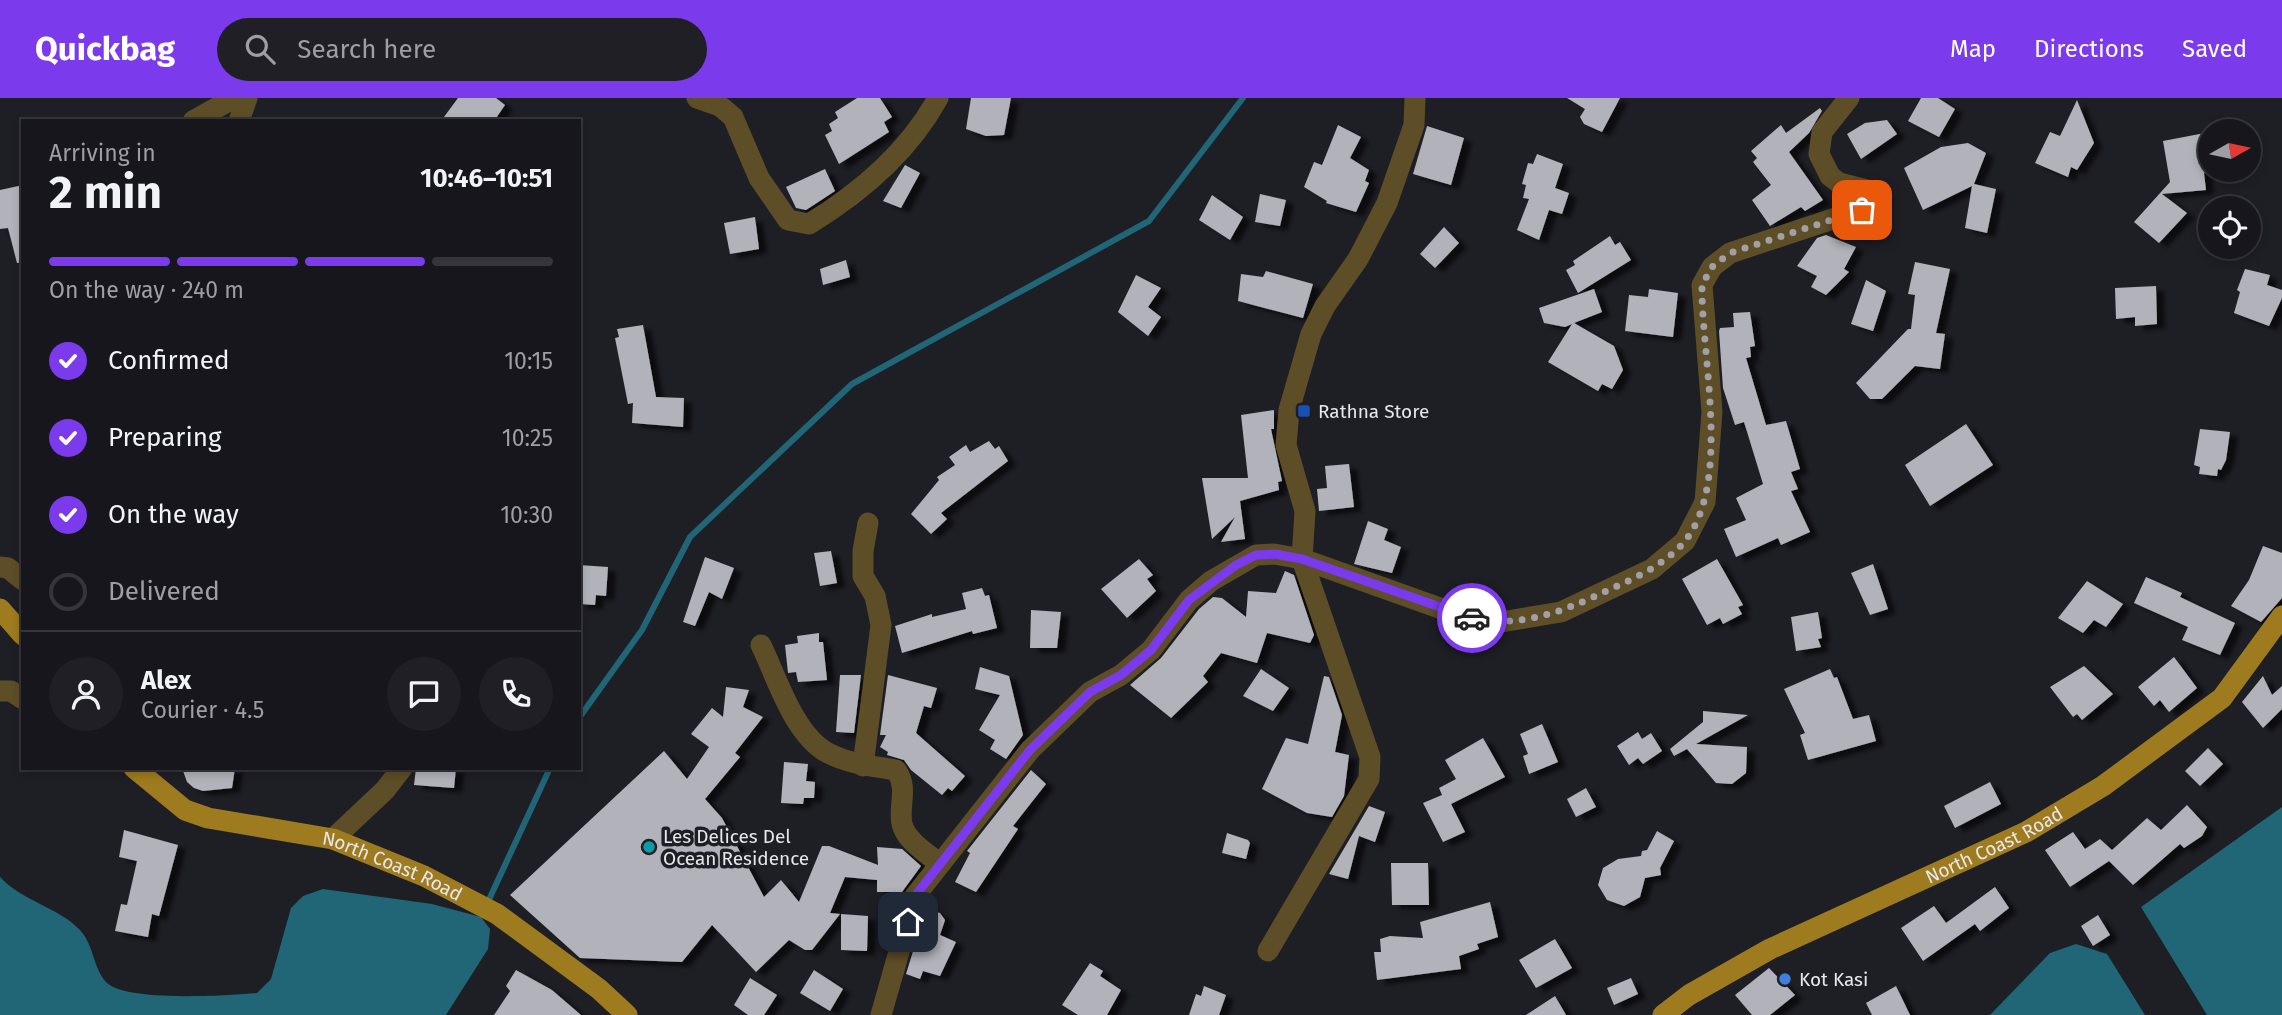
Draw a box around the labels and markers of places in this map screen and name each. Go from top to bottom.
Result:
pin [1832,180,1892,240]
place label: Rathna Store [1318,400,1429,423]
marker: Rathna Store [1296,403,1312,419]
place label: Les Delices Del Ocean Residence [663,825,809,870]
marker: Les Delices Del Ocean Residence [641,839,657,855]
pin [878,892,938,952]
place label: Kot Kasi [1799,968,1868,991]
marker: Kot Kasi [1777,971,1793,987]

